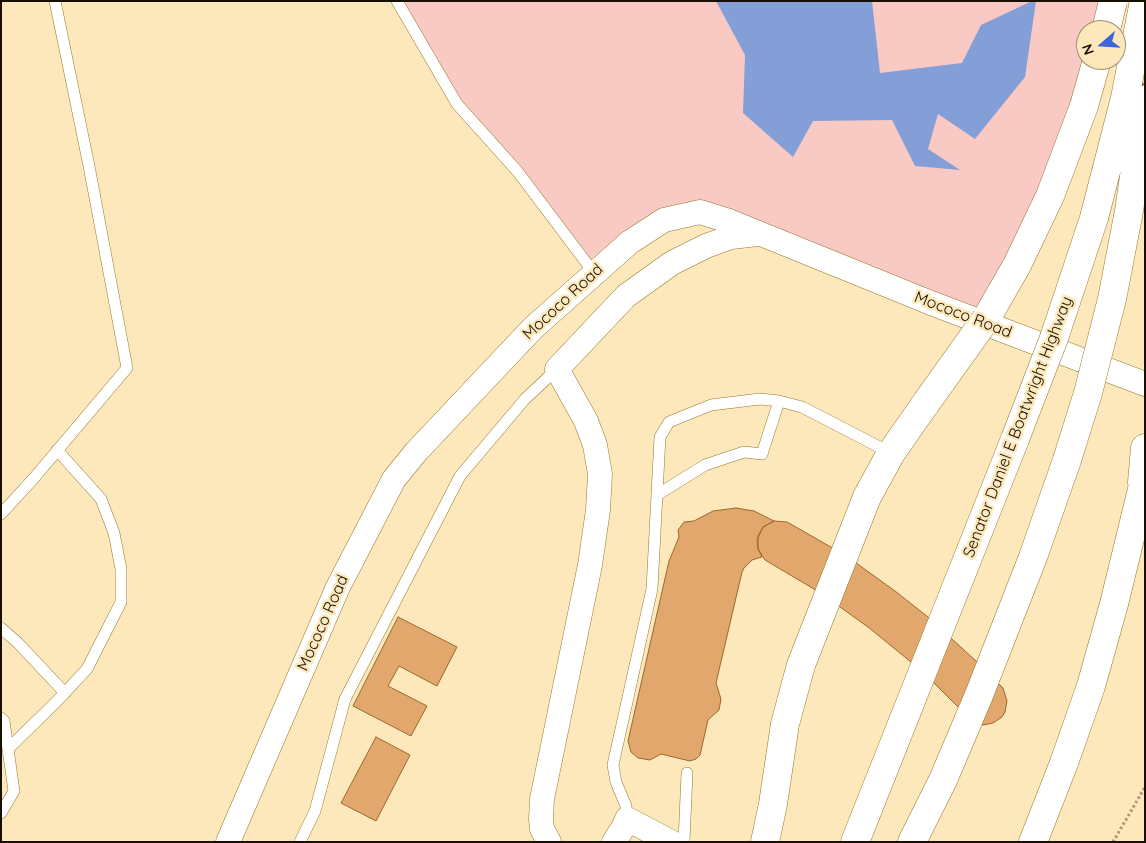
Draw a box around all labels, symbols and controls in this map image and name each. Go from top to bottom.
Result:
north arrow [1076,20,1126,70]
text: N [1078,42,1098,57]
street label: Mococo Road [519,260,607,344]
street label: Mococo Road [912,288,1014,342]
street label: Senator Daniel E Boatwright Highway [959,294,1077,560]
street label: Mococo Road [293,572,353,674]

